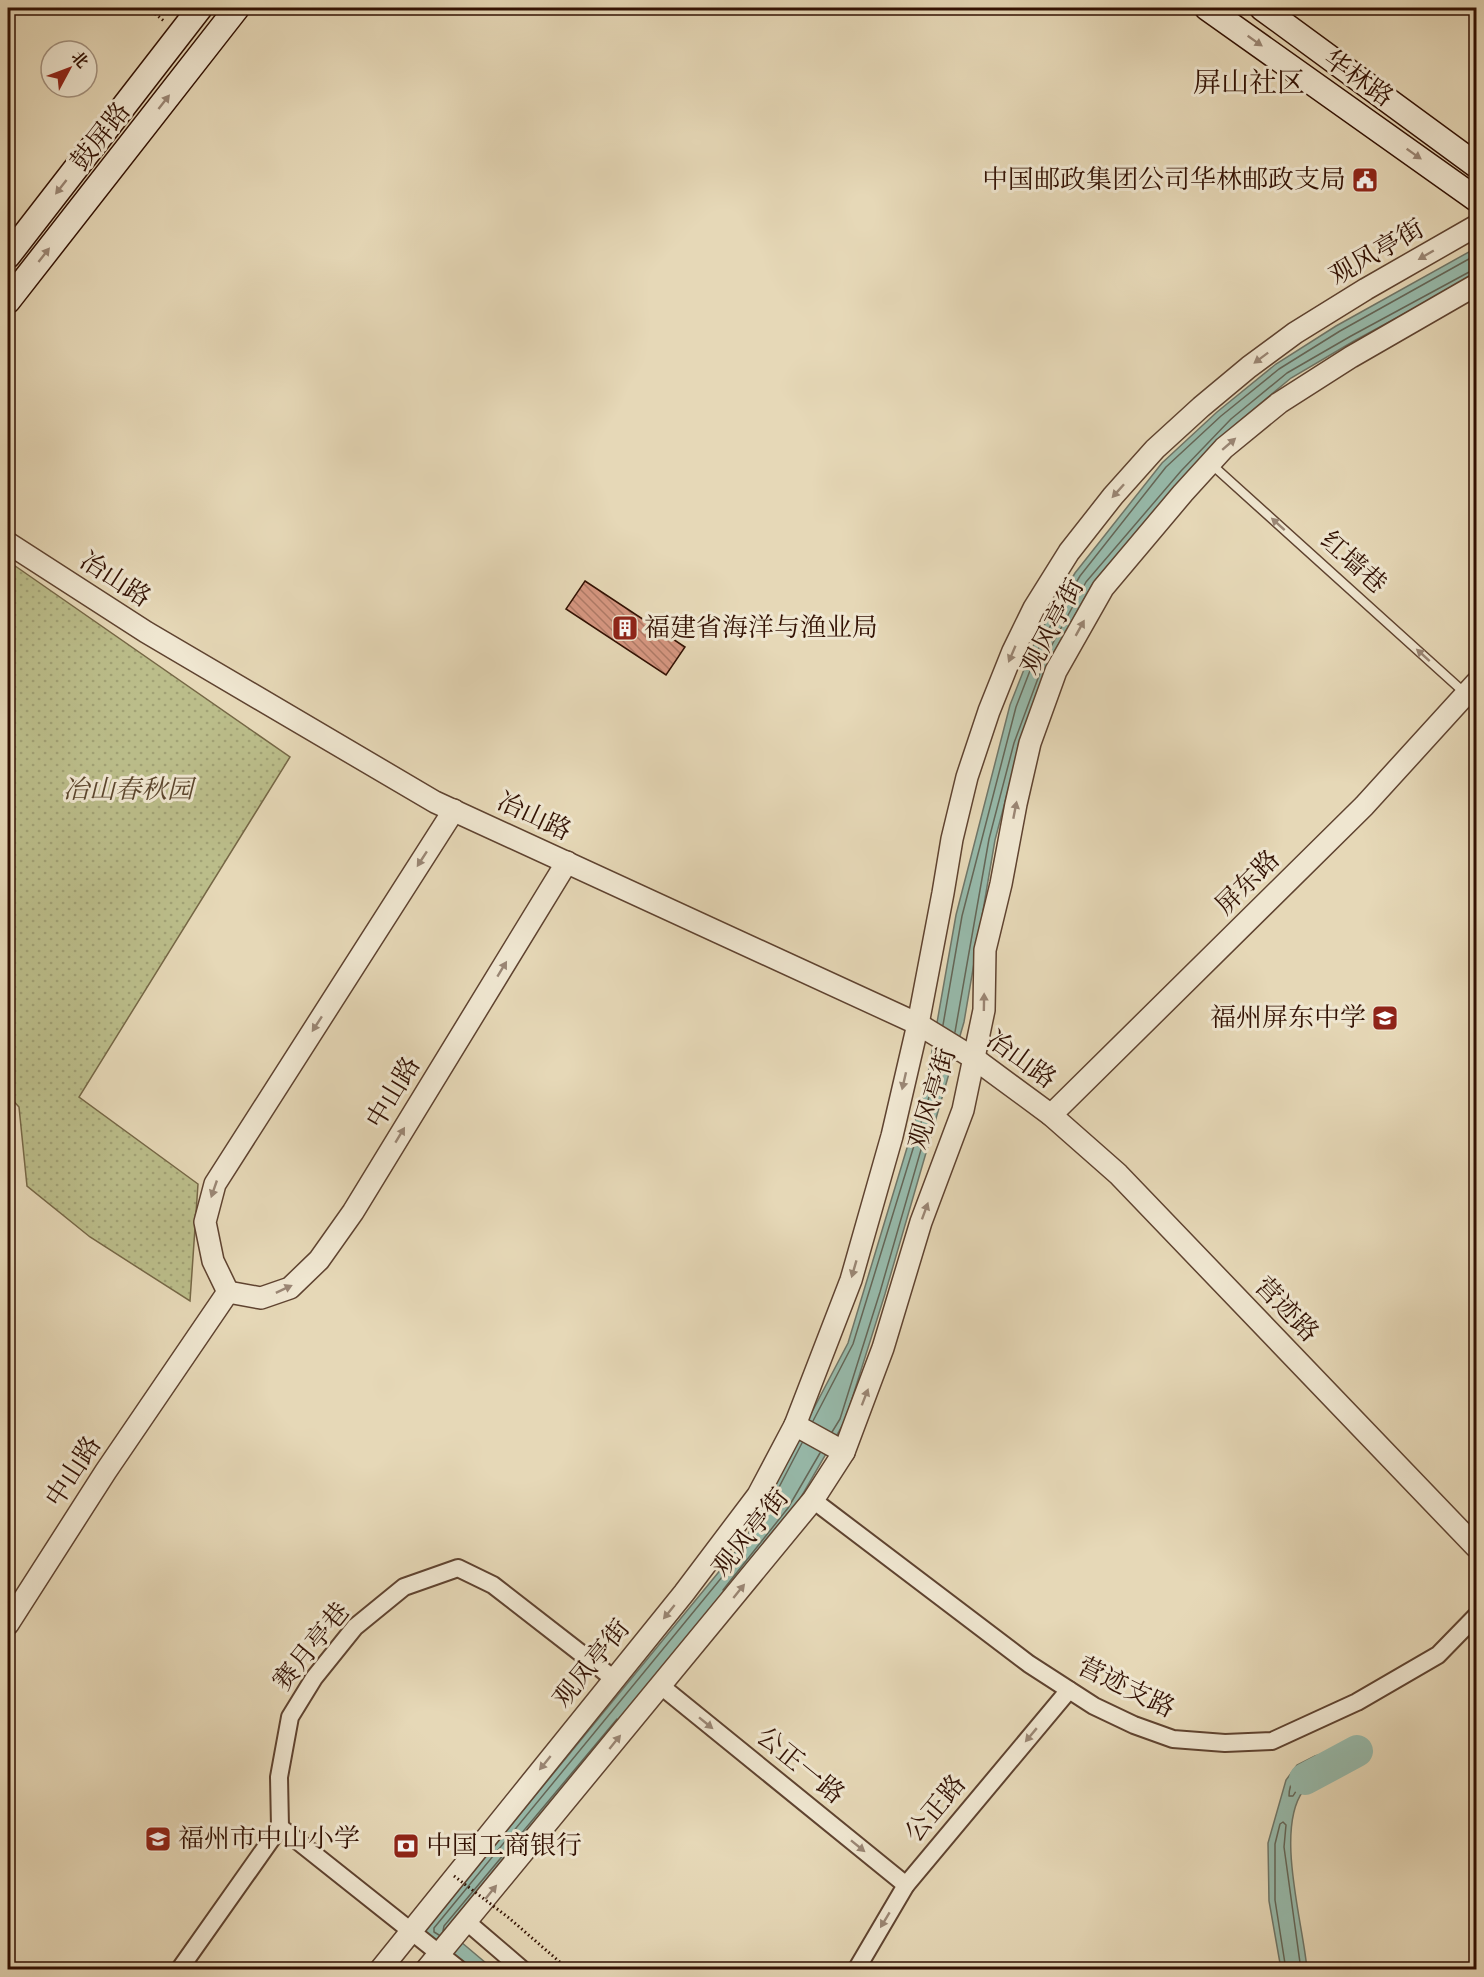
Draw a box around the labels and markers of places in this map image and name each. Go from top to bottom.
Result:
place label: 中国邮政集团公司华林邮政支局 [982,164,1346,197]
public building icon: 中国邮政集团公司华林邮政支局 [1350,165,1380,195]
place label: 福建省海洋与渔业局 [644,612,878,645]
building icon: 福建省海洋与渔业局 [610,613,640,643]
place label: 福州屏东中学 [1210,1002,1366,1035]
school or university icon: 福州屏东中学 [1370,1003,1400,1033]
place label: 福州市中山小学 [178,1823,360,1856]
school or university icon: 福州市中山小学 [143,1824,173,1854]
place label: 中国工商银行 [426,1830,582,1863]
bank icon: 中国工商银行 [391,1831,421,1861]

